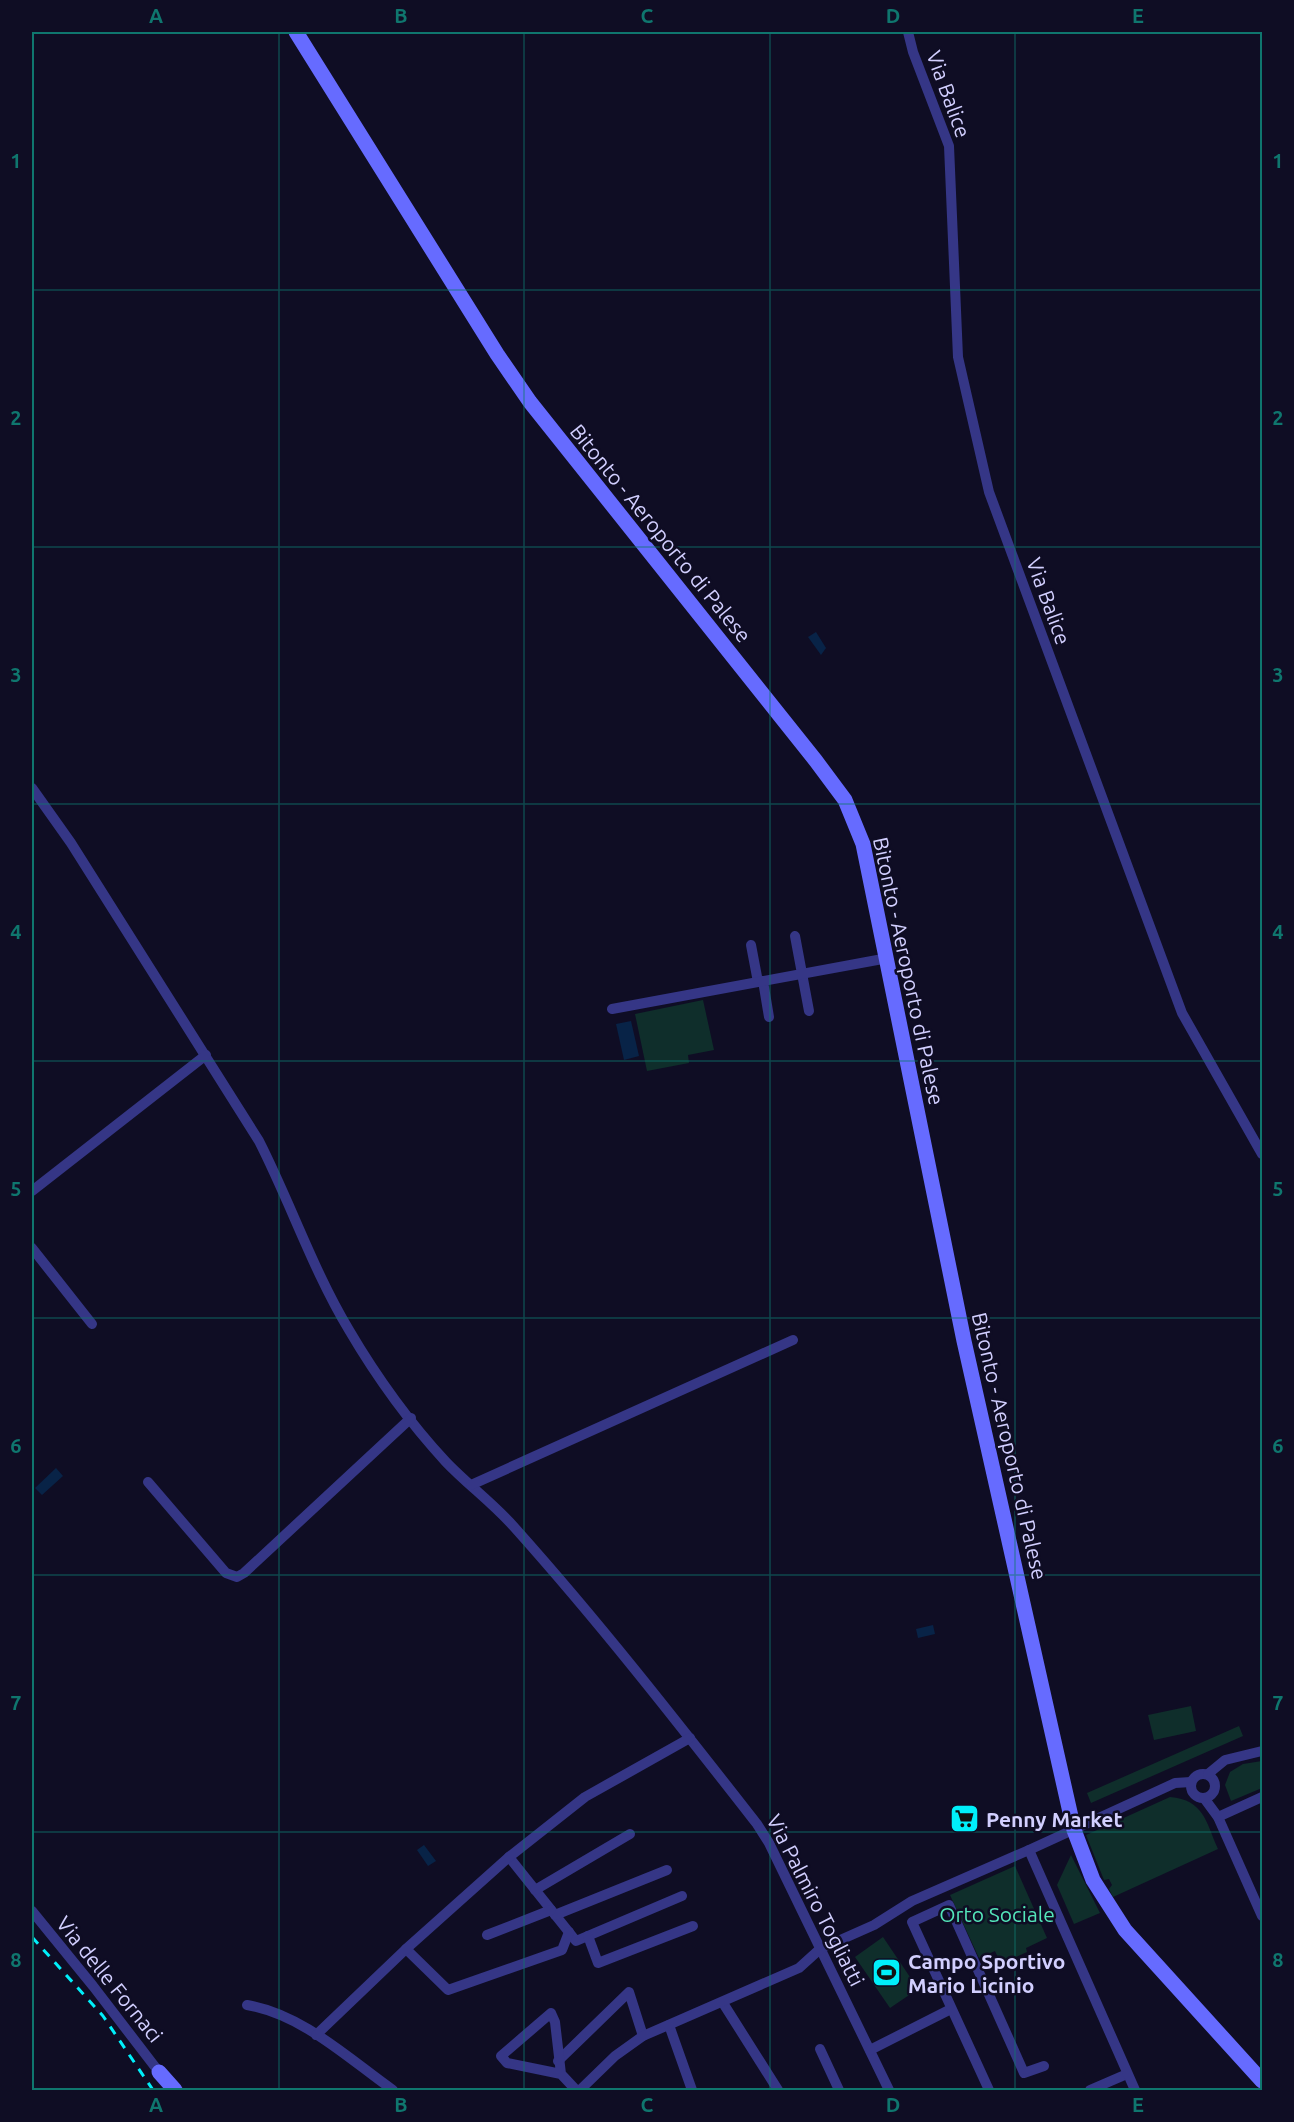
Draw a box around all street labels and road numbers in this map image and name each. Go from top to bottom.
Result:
street label: Via Balice [922,47,976,141]
street label: Bitonto - Aeroporto di Palese [566,419,756,647]
street label: Via Balice [1022,554,1076,648]
street label: Bitonto - Aeroporto di Palese [869,835,949,1107]
street label: Bitonto - Aeroporto di Palese [968,1310,1052,1582]
street label: Via Palmiro Togliatti [762,1810,870,1990]
street label: Via delle Fornaci [52,1911,168,2047]

